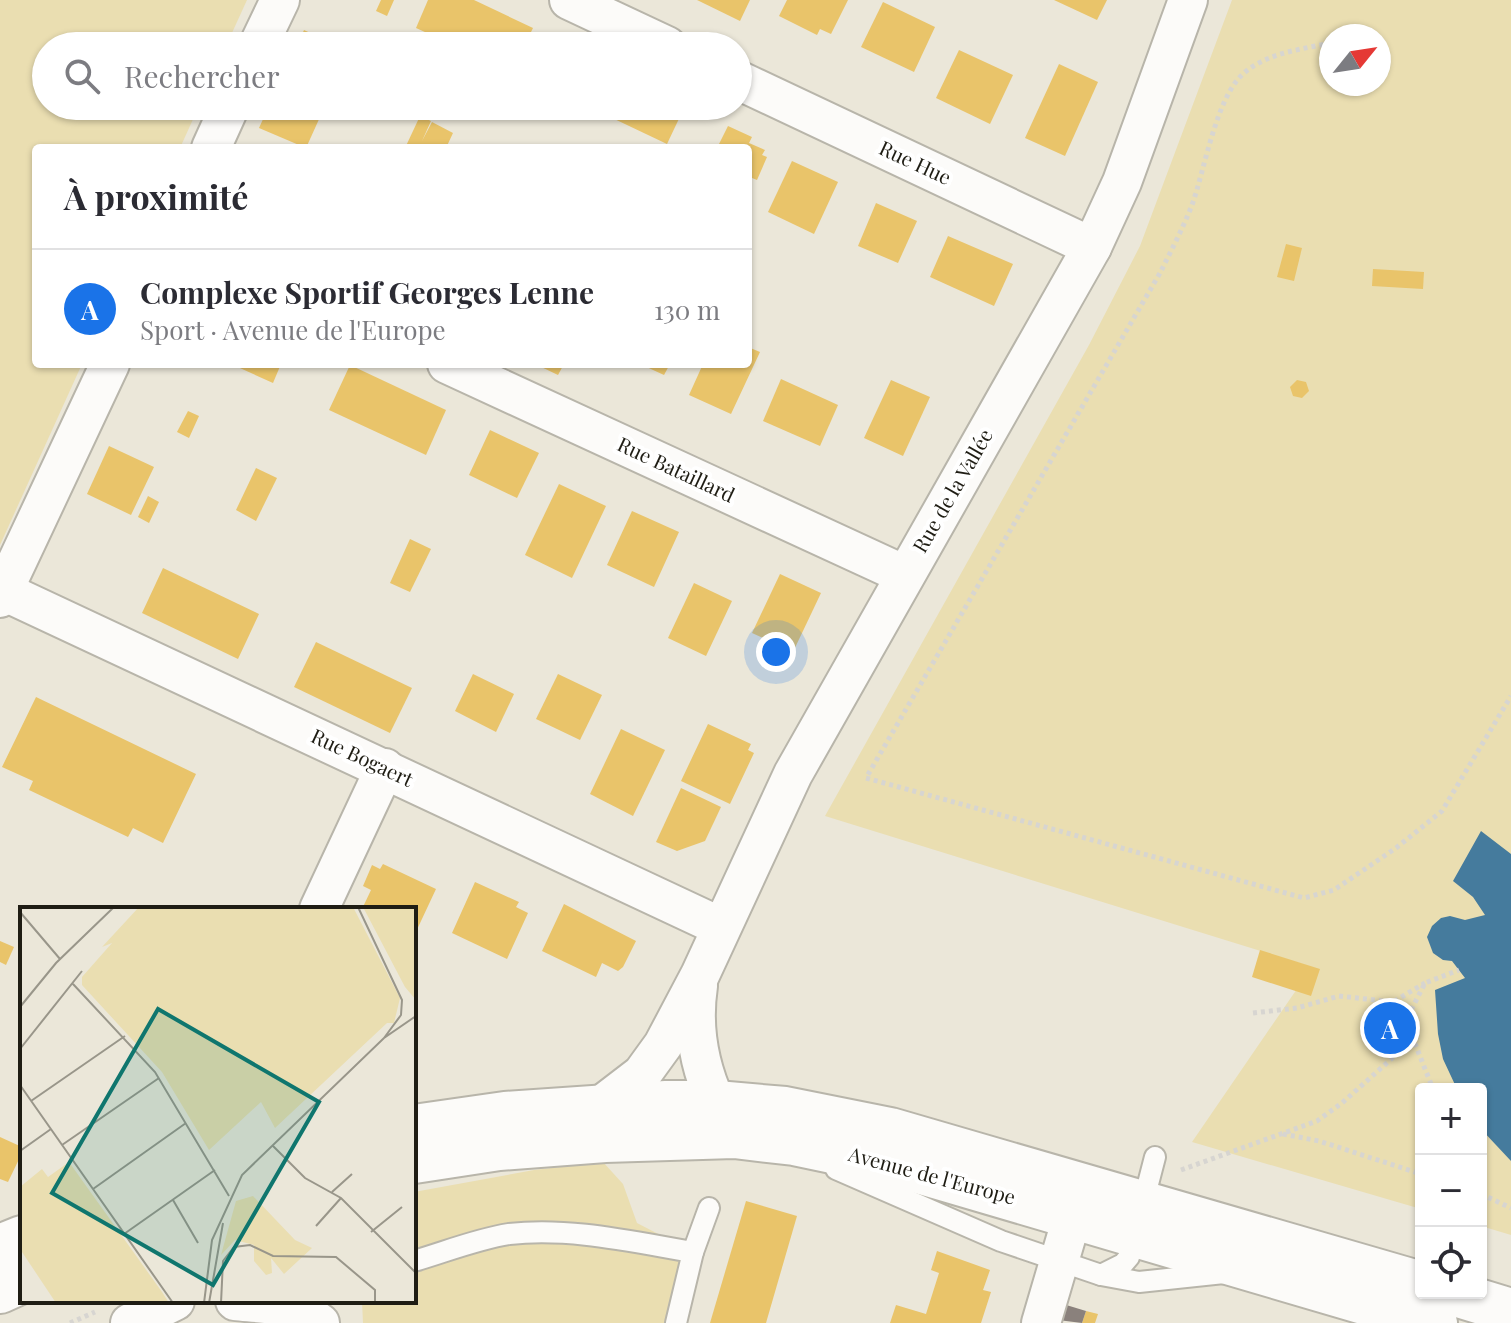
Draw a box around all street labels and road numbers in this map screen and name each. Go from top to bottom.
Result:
street label: Rue Hue [875,133,956,190]
street label: Rue de la Vallée [905,424,998,557]
street label: Rue Bataillard [614,430,740,508]
street label: Rue Bogaert [307,721,419,792]
street label: Avenue de l'Europe [845,1139,1019,1210]

